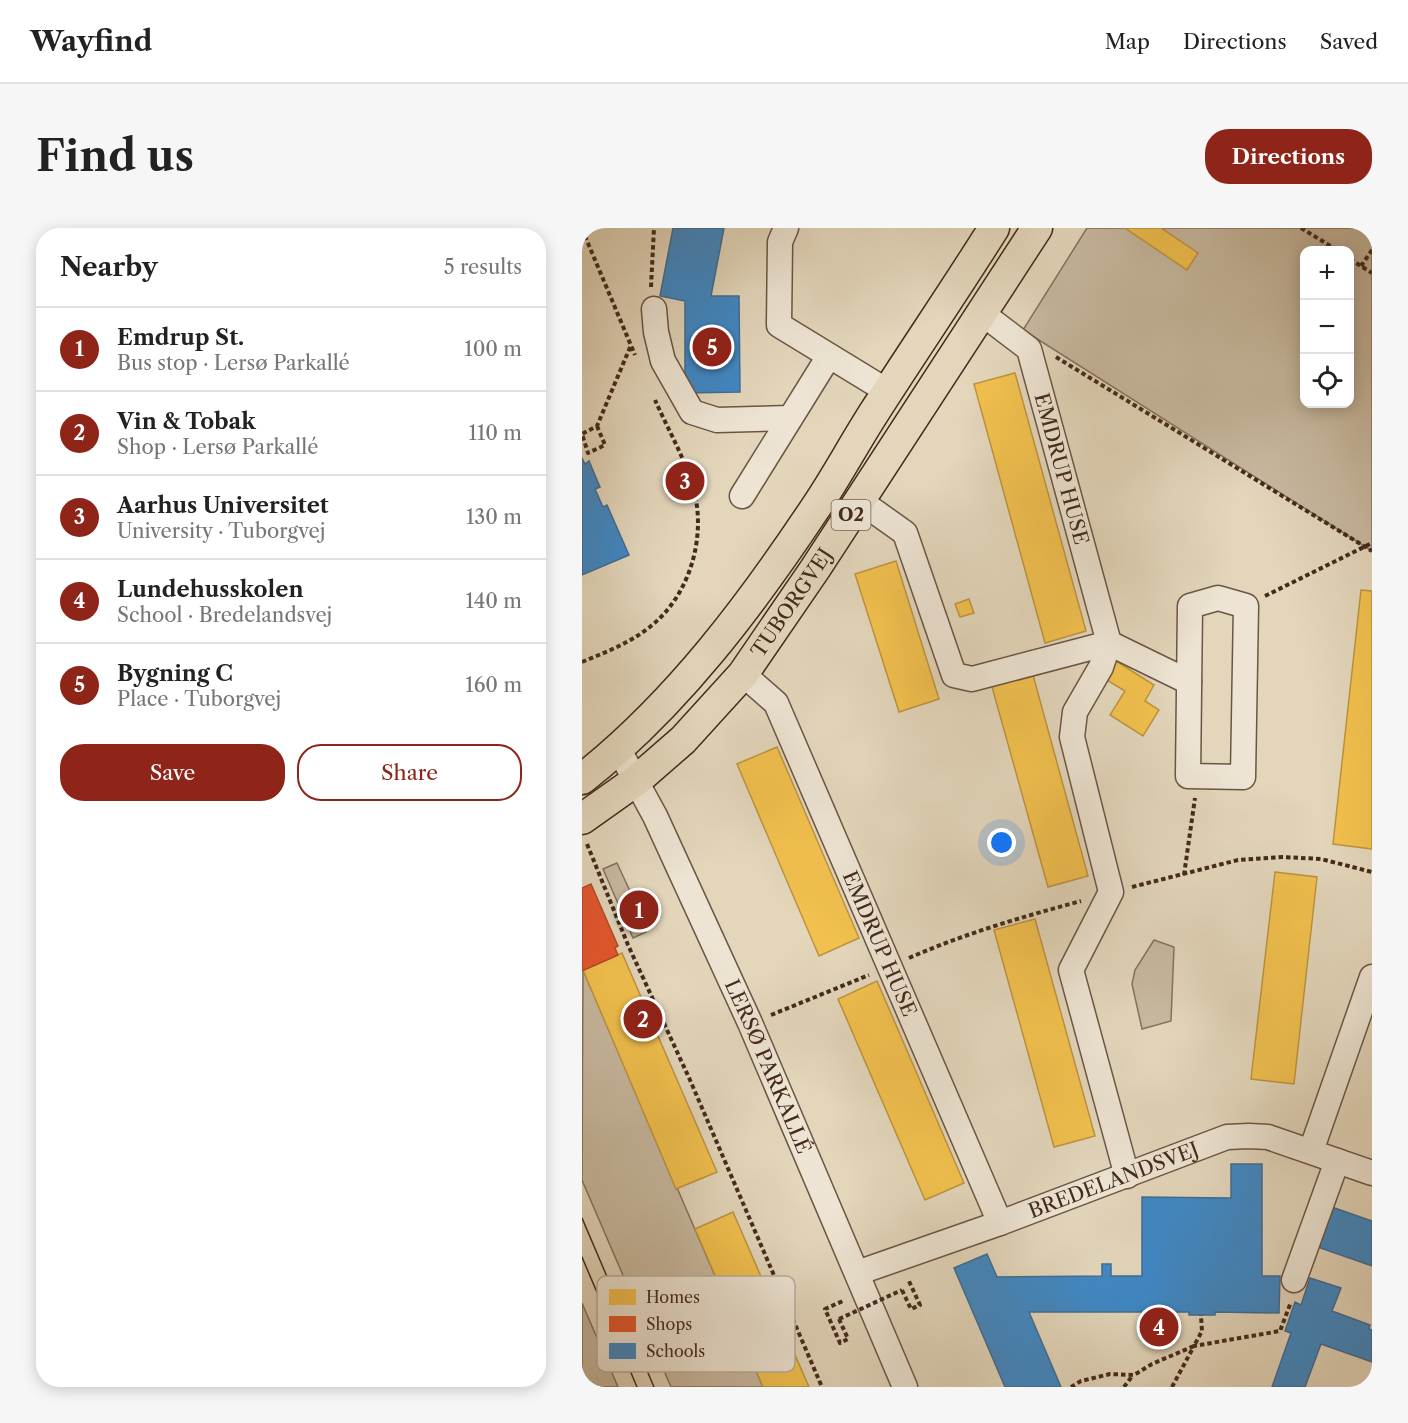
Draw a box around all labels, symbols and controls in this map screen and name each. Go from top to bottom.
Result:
text: Wayfind [30,24,152,58]
text: Map [1105,29,1150,54]
text: Directions [1183,29,1287,54]
text: Saved [1320,29,1378,54]
button: Directions [1205,129,1372,184]
text: Find us [36,130,194,182]
map controls [1300,246,1354,408]
button: + [1300,246,1354,300]
text: Nearby [60,251,158,283]
text: 5 results [444,255,522,279]
button: − [1300,300,1354,354]
text: Emdrup St. [117,324,244,351]
pin: 5 [692,324,732,370]
text: 1 [75,337,84,361]
text: 100 m [464,337,522,361]
text: Bus stop · Lersø Parkallé [117,351,350,375]
button: locate [1300,354,1354,408]
street label: EMDRUP HUSE [1030,390,1094,547]
text: Vin & Tobak [117,408,256,435]
text: 2 [74,421,85,445]
text: 110 m [469,421,522,445]
text: Shop · Lersø Parkallé [117,435,318,459]
pin: 3 [666,458,704,504]
text: Aarhus Universitet [117,492,329,519]
road number: O2 [832,500,870,530]
text: 3 [74,505,85,529]
text: 130 m [466,505,522,529]
text: University · Tuborgvej [117,519,325,543]
street label: TUBORGVEJ [746,544,837,662]
text: Lundehusskolen [117,576,304,603]
text: 4 [74,589,85,613]
text: 140 m [465,589,522,613]
text: School · Bredelandsvej [117,603,332,627]
text: Bygning C [117,660,233,687]
text: 5 [74,673,85,697]
text: 160 m [465,673,522,697]
text: Place · Tuborgvej [117,687,281,711]
button: Save [60,744,285,801]
button: Share [297,744,522,801]
your location [987,828,1016,857]
street label: EMDRUP HUSE [838,867,922,1020]
pin: 1 [620,888,658,932]
street label: LERSØ PARKALLÉ [720,976,817,1157]
pin: 2 [624,996,662,1042]
street label: BREDELANDSVEJ [1025,1137,1202,1223]
legend [597,1276,795,1372]
text: Homes [646,1287,700,1307]
pin: 4 [1140,1304,1178,1350]
text: Shops [646,1314,692,1334]
text: Schools [646,1341,705,1361]

